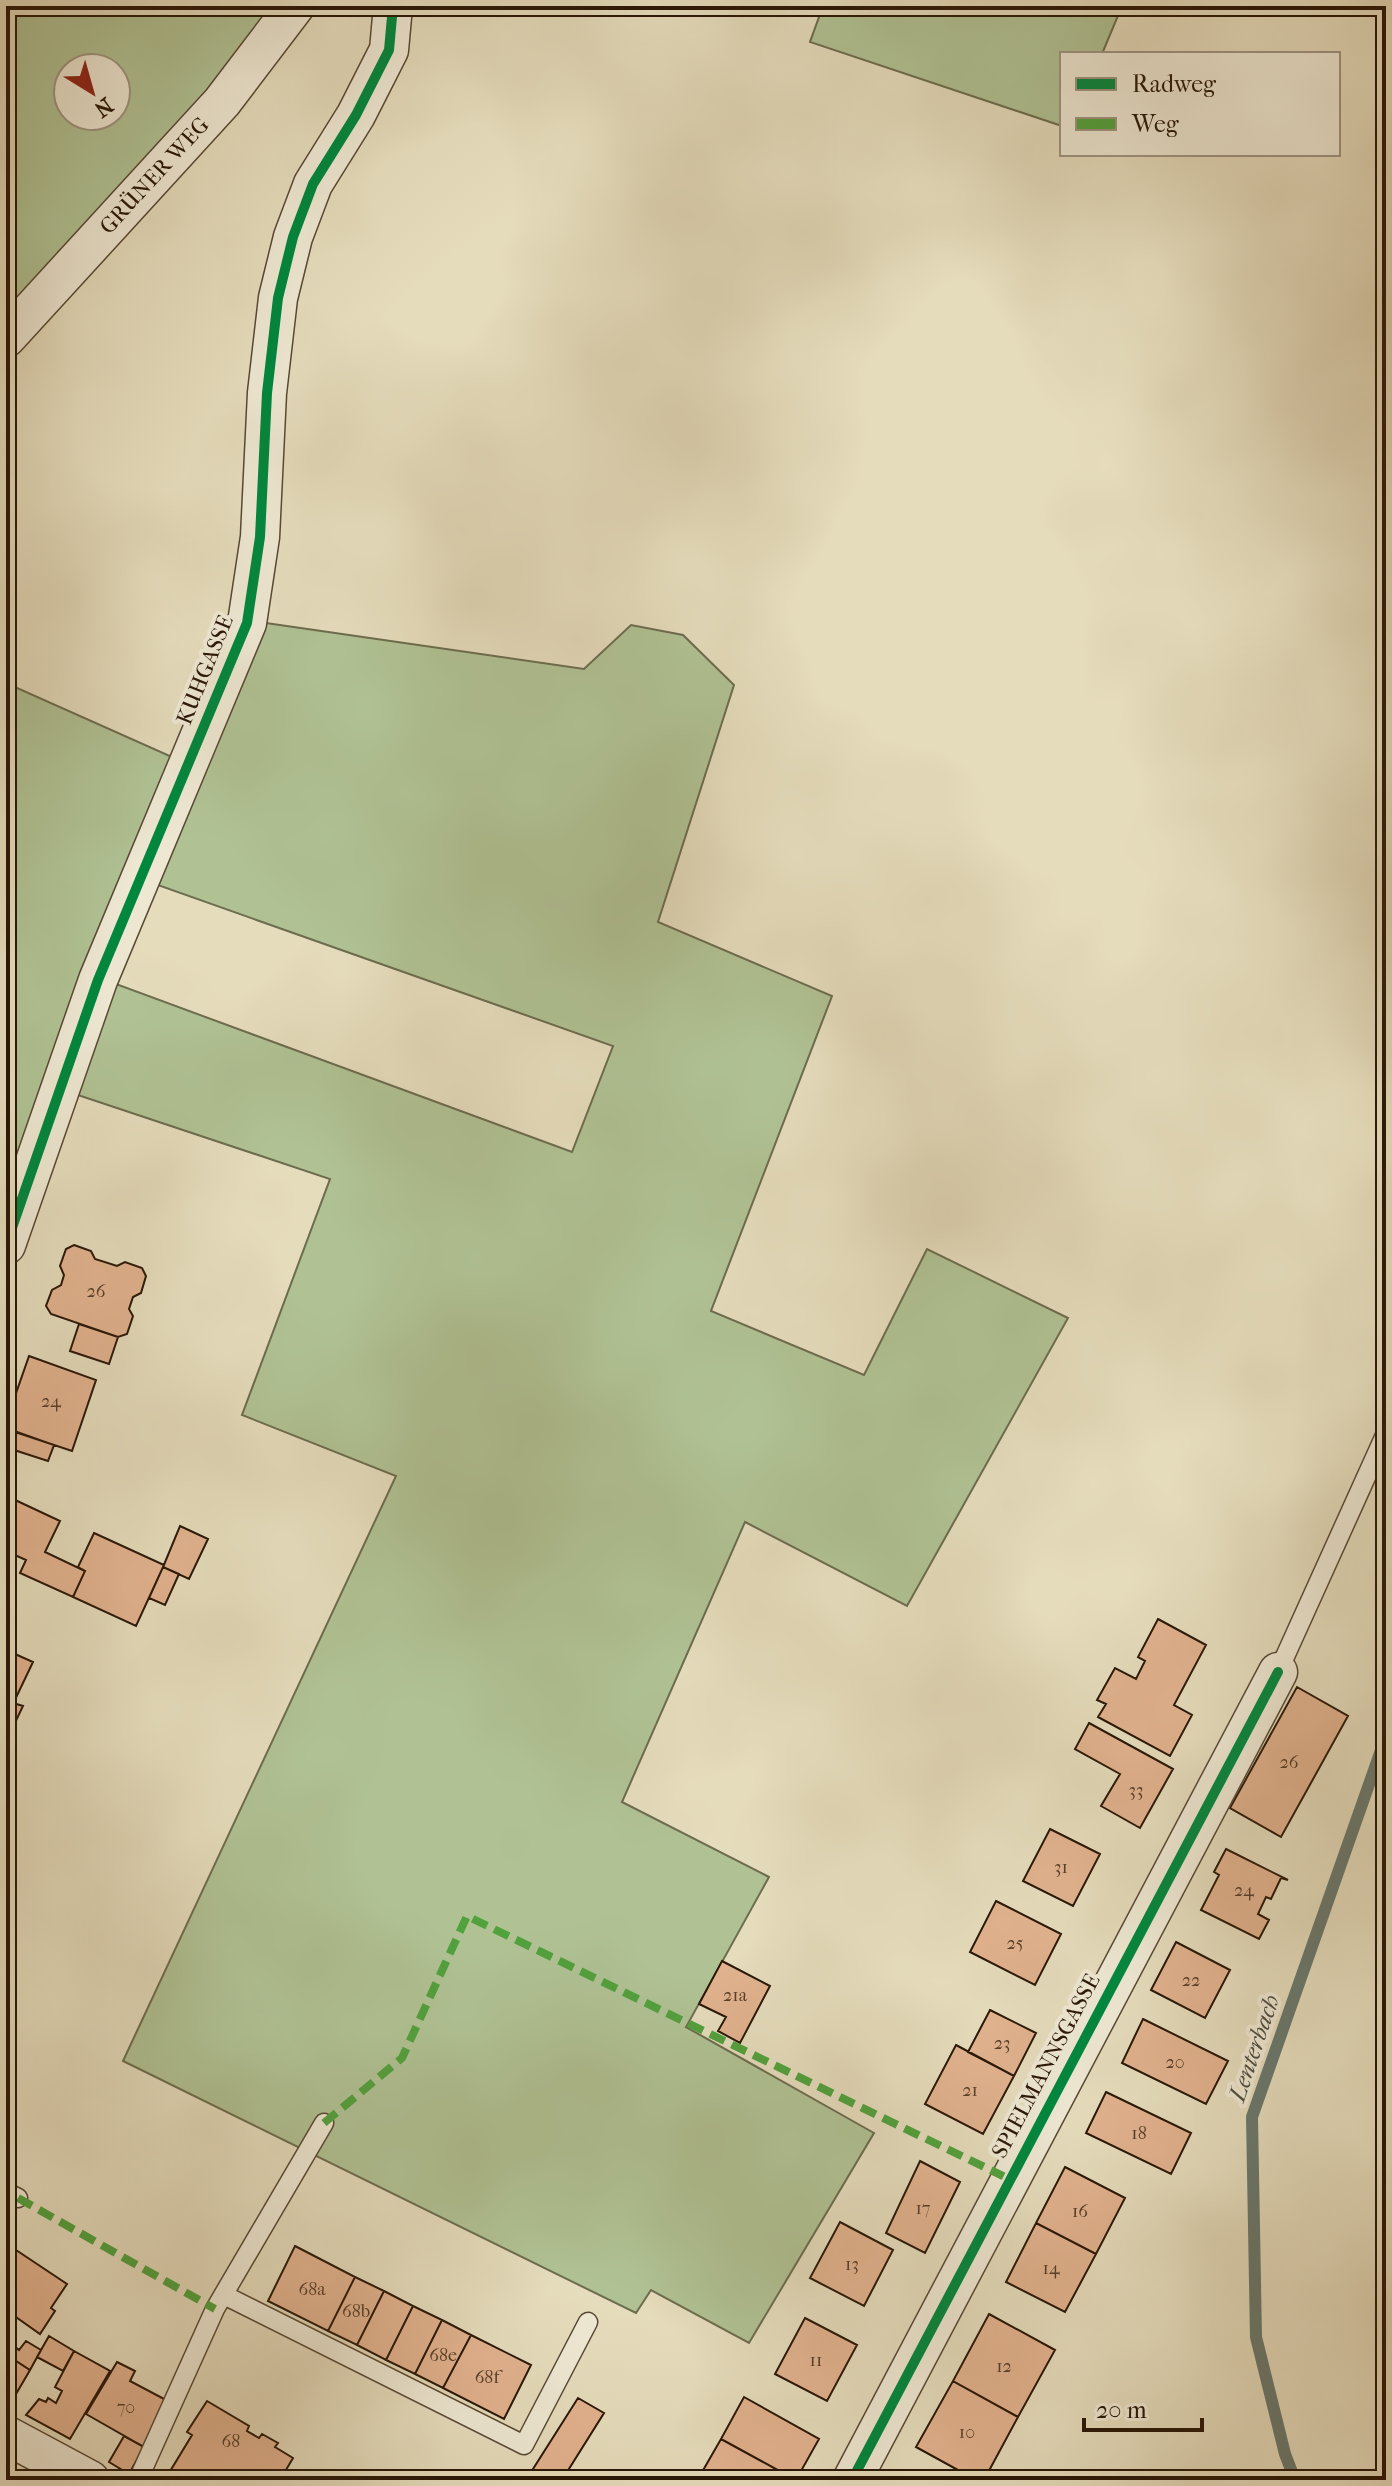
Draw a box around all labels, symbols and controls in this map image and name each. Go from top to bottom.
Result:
north arrow [52,52,132,132]
legend [1060,52,1340,156]
text: Radweg [1132,70,1217,98]
text: N [89,92,118,123]
text: Weg [1131,110,1180,138]
street label: GRÜNER WEG [95,112,215,240]
street label: KUHGASSE [171,611,239,729]
house number: 26 [86,1281,106,1302]
house number: 24 [41,1391,61,1412]
house number: 26 [1279,1752,1299,1773]
house number: 33 [1129,1780,1143,1801]
house number: 31 [1054,1857,1068,1878]
house number: 24 [1234,1880,1254,1901]
house number: 25 [1006,1933,1024,1954]
street label: SPIELMANNSGASSE [986,1969,1106,2163]
house number: 22 [1182,1970,1200,1991]
house number: 21a [723,1985,748,2006]
water label: Lenterbach [1222,1991,1285,2107]
house number: 23 [994,2033,1010,2054]
house number: 20 [1165,2052,1185,2073]
house number: 21 [962,2080,978,2101]
house number: 18 [1131,2123,1147,2144]
house number: 17 [915,2198,931,2219]
house number: 16 [1072,2201,1088,2222]
house number: 13 [845,2254,859,2275]
house number: 14 [1042,2258,1060,2279]
house number: 68a [298,2279,326,2300]
house number: 68b [342,2301,370,2322]
house number: 68e [429,2345,457,2366]
house number: 11 [810,2350,822,2371]
house number: 12 [996,2356,1012,2377]
house number: 68f [475,2367,503,2388]
scale bar [1084,2382,1202,2432]
text: 20 m [1096,2396,1147,2424]
house number: 70 [117,2397,135,2418]
house number: 10 [959,2422,975,2443]
house number: 68 [222,2431,240,2452]

